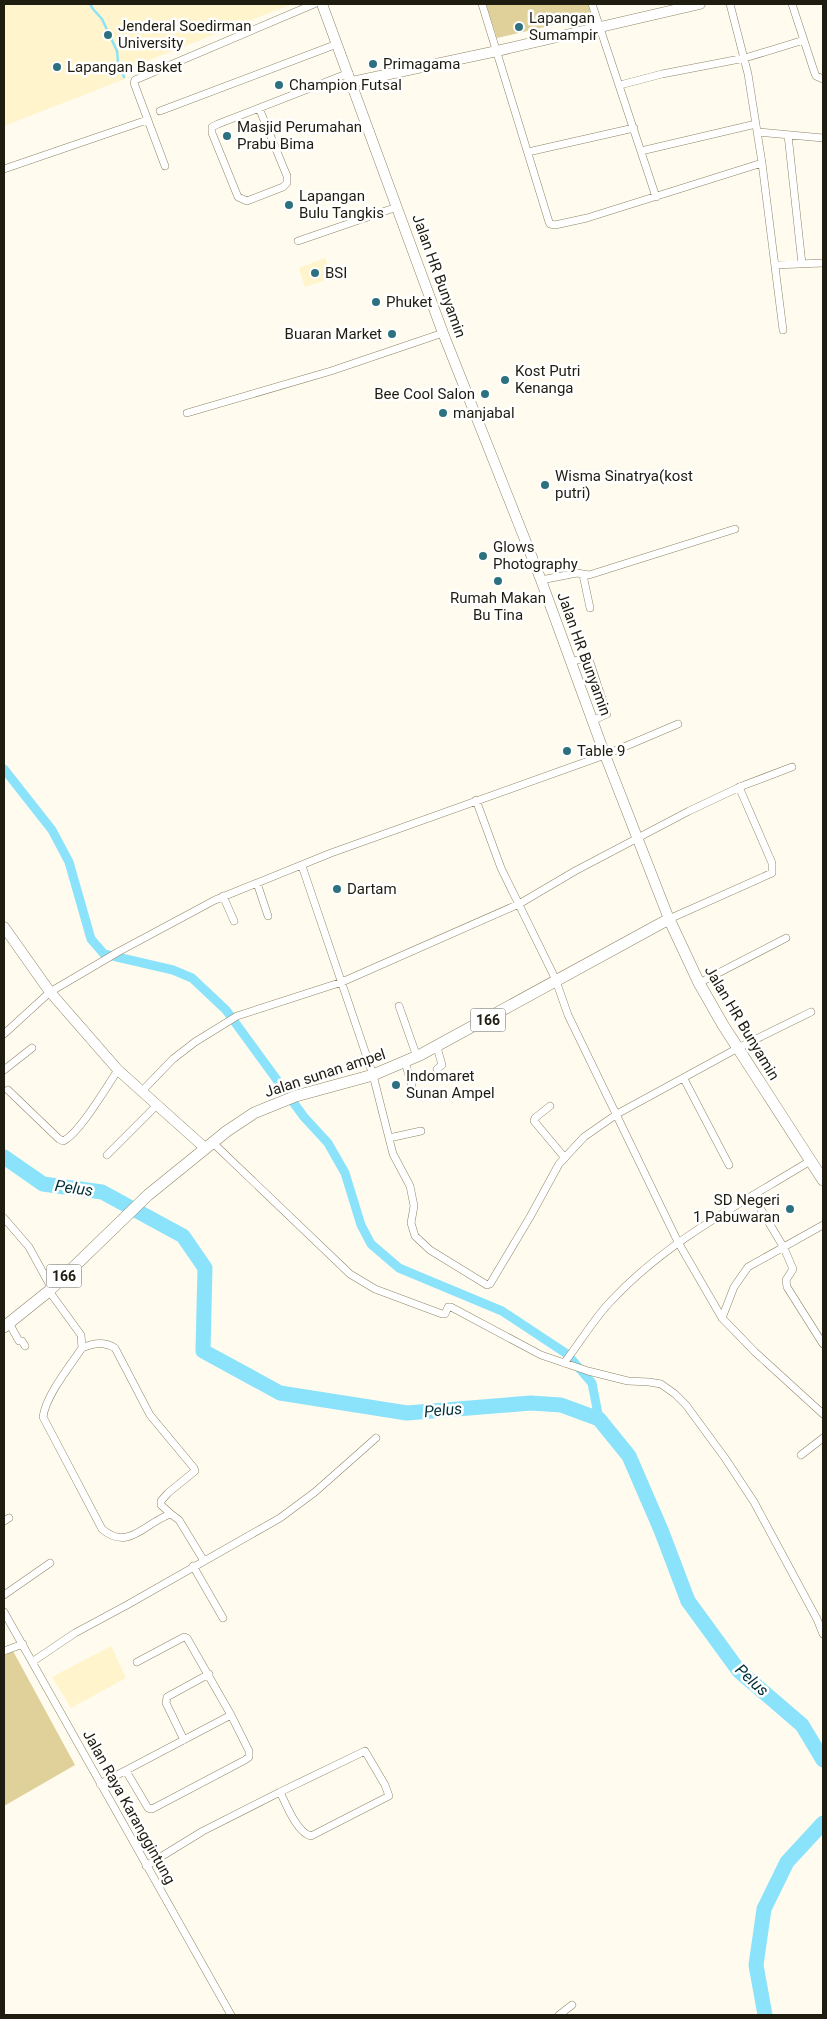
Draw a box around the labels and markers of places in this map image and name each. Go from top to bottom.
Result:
place label: Lapangan Sumampir [529,9,598,44]
place label: Jenderal Soedirman University [118,17,251,52]
marker: Lapangan Sumampir [513,21,525,33]
marker: Jenderal Soedirman University [102,29,114,41]
place label: Primagama [383,55,460,73]
place label: Lapangan Basket [67,58,182,76]
marker: Primagama [367,58,379,70]
marker: Lapangan Basket [51,61,63,73]
place label: Champion Futsal [289,76,402,94]
marker: Champion Futsal [273,79,285,91]
place label: Masjid Perumahan Prabu Bima [237,118,362,153]
marker: Masjid Perumahan Prabu Bima [221,130,233,142]
place label: Lapangan Bulu Tangkis [299,187,384,222]
marker: Lapangan Bulu Tangkis [283,199,295,211]
place label: BSI [325,264,347,282]
marker: BSI [309,267,321,279]
place label: Phuket [386,293,432,311]
marker: Phuket [370,296,382,308]
place label: Buaran Market [285,325,382,343]
marker: Buaran Market [386,328,398,340]
place label: Kost Putri Kenanga [515,362,581,397]
marker: Kost Putri Kenanga [499,374,511,386]
place label: Bee Cool Salon [374,385,475,403]
marker: Bee Cool Salon [479,388,491,400]
place label: manjabal [453,404,515,422]
marker: manjabal [437,407,449,419]
place label: Wisma Sinatrya(kost putri) [555,467,693,502]
marker: Wisma Sinatrya(kost putri) [539,479,551,491]
place label: Glows Photography [493,538,578,573]
marker: Glows Photography [477,550,489,562]
marker: Rumah Makan Bu Tina [492,575,504,587]
place label: Rumah Makan Bu Tina [450,589,546,624]
place label: Table 9 [577,742,625,760]
marker: Table 9 [561,745,573,757]
place label: Dartam [347,880,397,898]
marker: Dartam [331,883,343,895]
place label: Indomaret Sunan Ampel [406,1067,495,1102]
marker: Indomaret Sunan Ampel [390,1079,402,1091]
place label: SD Negeri 1 Pabuwaran [693,1191,780,1226]
marker: SD Negeri 1 Pabuwaran [784,1203,796,1215]

